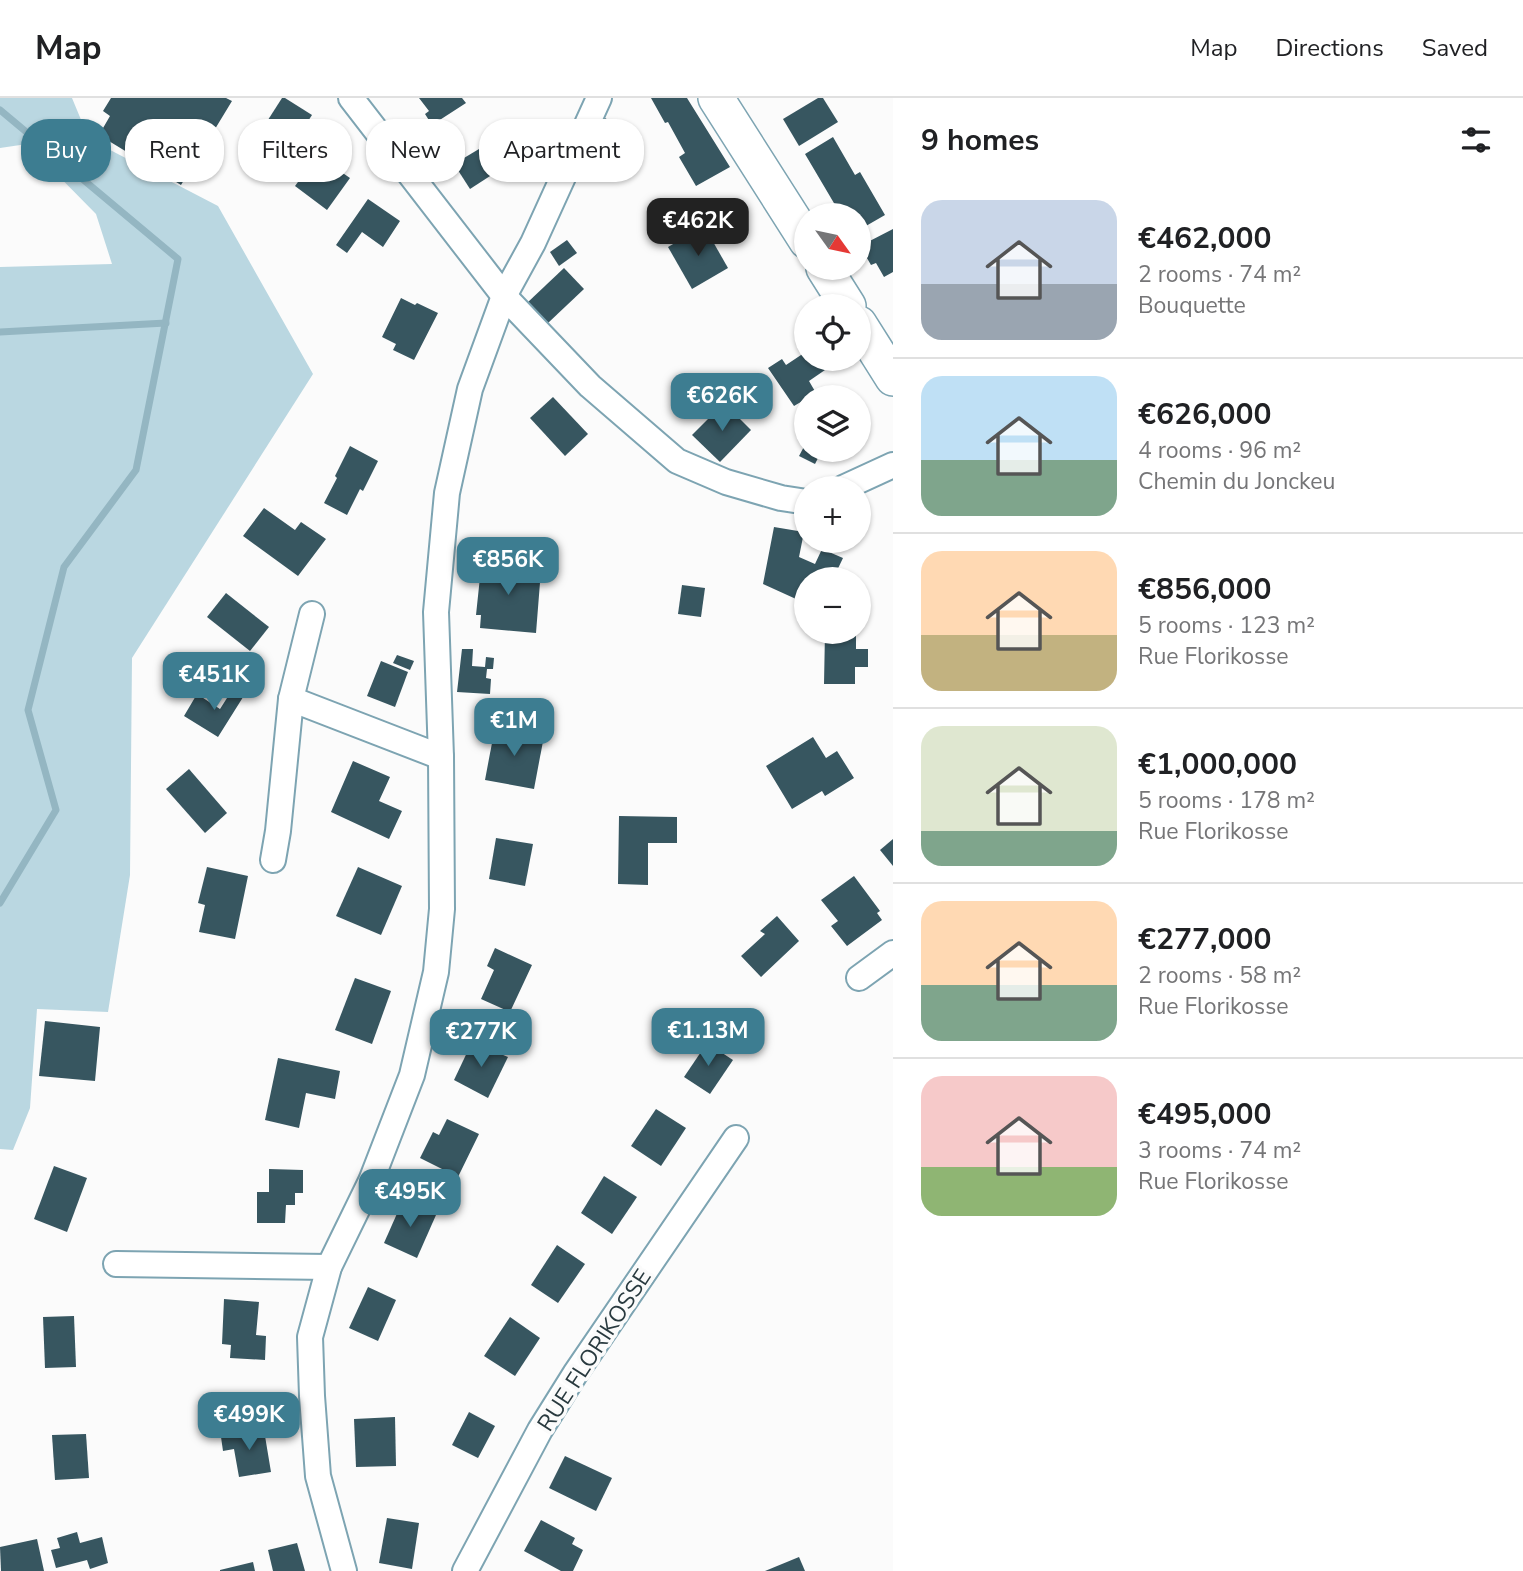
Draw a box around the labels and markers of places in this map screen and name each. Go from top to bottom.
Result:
pin: €462K [649,198,747,258]
pin: €626K [673,374,771,433]
pin: €856K [459,538,557,597]
pin: €451K [165,652,263,712]
pin: €1M [480,698,548,758]
pin: €1.13M [651,1009,765,1068]
pin: €277K [432,1010,530,1069]
pin: €495K [361,1170,459,1229]
pin: €499K [200,1392,298,1452]

